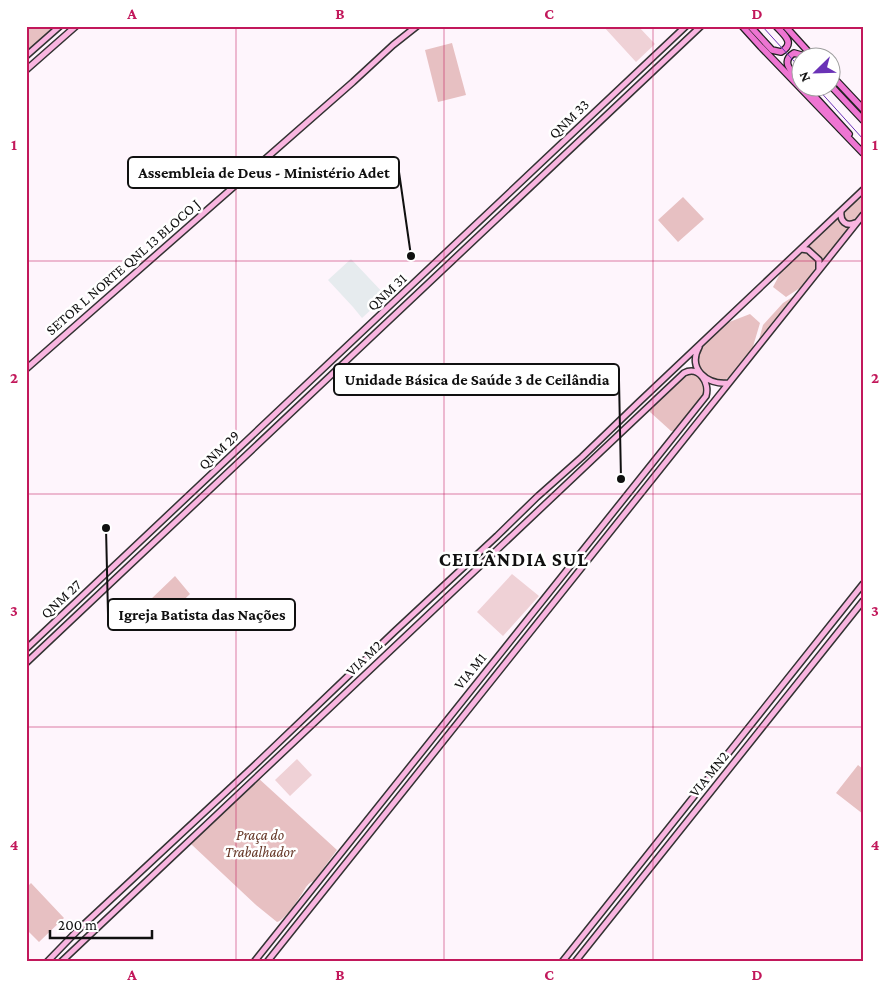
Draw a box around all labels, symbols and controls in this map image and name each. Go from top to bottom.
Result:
text: A [126,5,137,22]
text: B [335,5,345,22]
text: C [544,5,554,22]
text: D [751,5,763,22]
north arrow [792,48,842,98]
text: N [795,69,813,85]
street label: QNM 33 [546,96,592,142]
text: 1 [11,136,17,153]
text: 1 [872,136,878,153]
callout: Assembleia de Deus - Ministério Adet [128,157,399,188]
text: Assembleia de Deus - Ministério Adet [137,164,390,181]
street label: SETOR L NORTE QNL 13 BLOCO J [43,196,204,339]
street label: QNM 31 [364,270,410,314]
callout: Unidade Básica de Saúde 3 de Ceilândia [334,364,619,395]
text: 2 [10,369,18,386]
text: 2 [871,369,879,386]
text: Unidade Básica de Saúde 3 de Ceilândia [344,371,610,388]
street label: QNM 29 [195,427,243,473]
district label: CEILÂNDIA SUL [439,548,589,570]
street label: QNM 27 [38,576,84,622]
callout: Igreja Batista das Nações [108,599,295,630]
text: 3 [10,602,18,619]
text: 3 [871,602,879,619]
text: Igreja Batista das Nações [118,606,286,624]
street label: VIA M2 [343,637,385,679]
street label: VIA M1 [451,650,489,692]
street label: VIA MN2 [686,748,732,800]
park label: Praça do Trabalhador [225,827,296,860]
text: 4 [10,836,19,853]
text: 4 [871,836,880,853]
scale bar [50,908,152,940]
text: 200 m [58,917,97,933]
text: A [126,966,137,983]
text: B [335,966,345,983]
text: C [544,966,554,983]
text: D [751,966,763,983]

